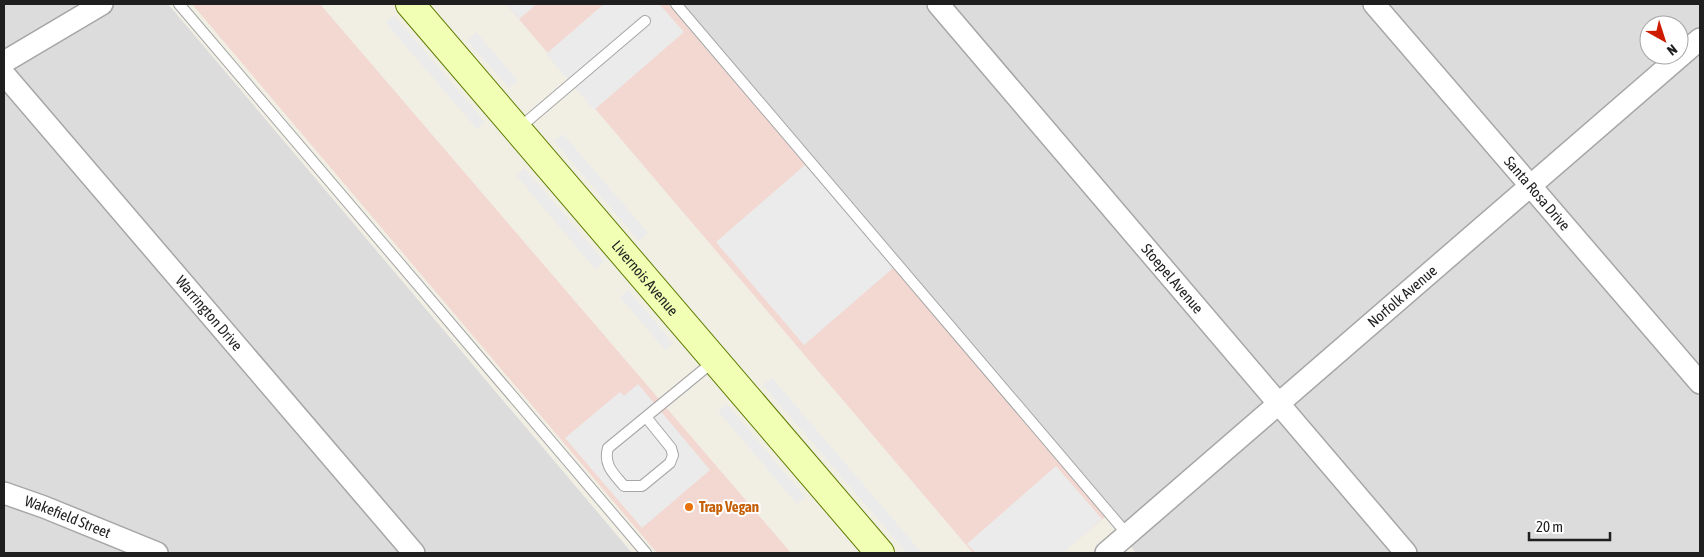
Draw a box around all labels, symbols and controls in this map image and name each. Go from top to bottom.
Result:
north arrow [1639,15,1689,65]
text: N [1664,41,1680,59]
street label: Santa Rosa Drive [1501,153,1574,234]
street label: Livernois Avenue [608,237,682,319]
street label: Stoepel Avenue [1138,240,1207,317]
street label: Norfolk Avenue [1364,262,1440,331]
street label: Warrington Drive [172,272,246,354]
street label: Wakefield Street [23,492,113,541]
place label: Trap Vegan [699,498,759,515]
marker: Trap Vegan [683,501,695,513]
scale bar [1529,510,1610,542]
text: 20 m [1536,518,1563,535]

